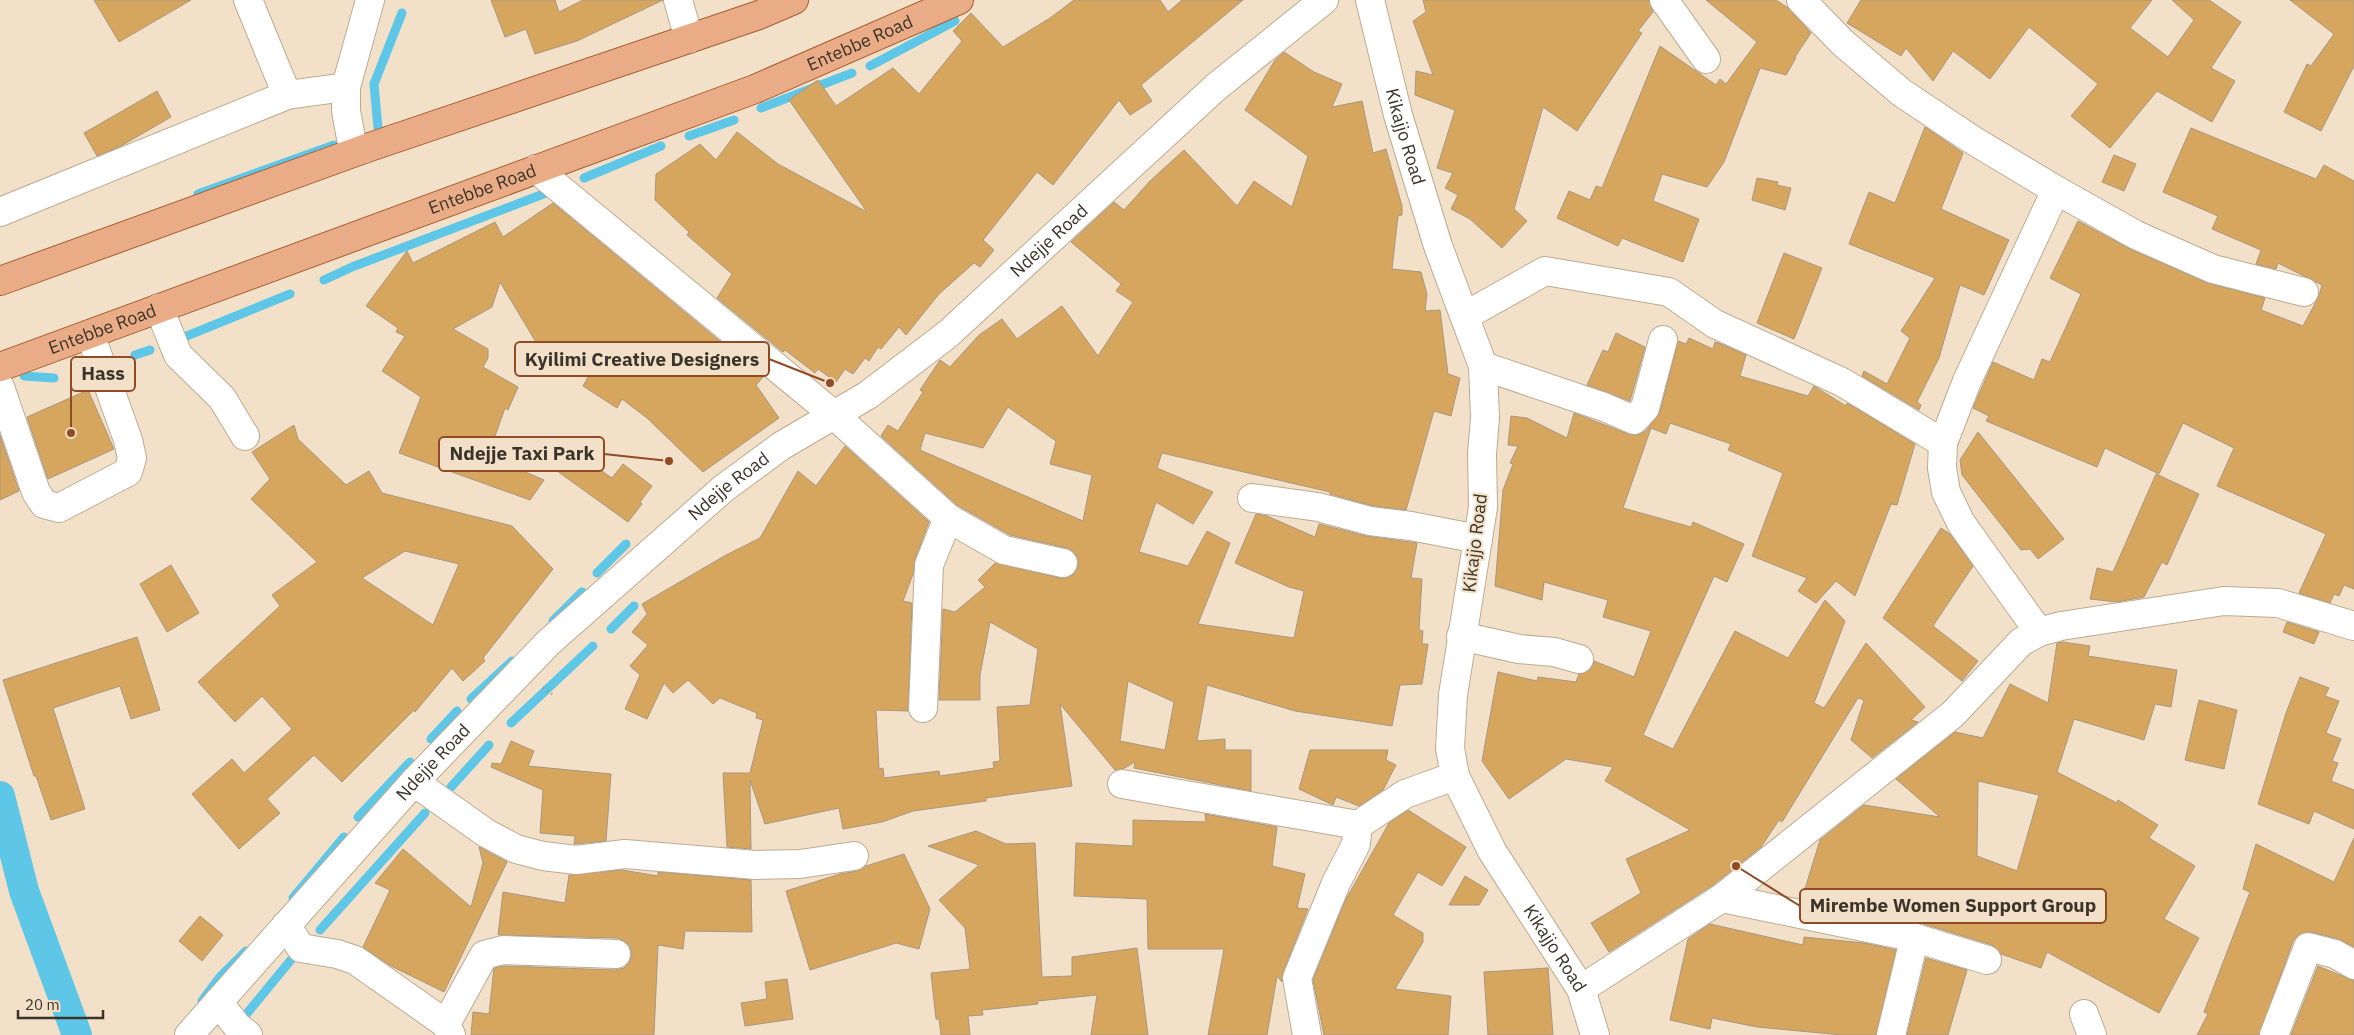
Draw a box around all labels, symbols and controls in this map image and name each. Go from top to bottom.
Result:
street label: Entebbe Road [803,10,916,76]
street label: Kikajjo Road [1381,86,1431,188]
street label: Entebbe Road [425,159,539,219]
street label: Ndejje Road [1005,199,1093,282]
street label: Entebbe Road [45,298,159,359]
callout: Kyilimi Creative Designers [515,342,769,376]
text: Kyilimi Creative Designers [525,347,759,371]
callout: Hass [71,357,135,391]
text: Hass [81,361,125,385]
callout: Ndejje Taxi Park [439,437,604,471]
text: Ndejje Taxi Park [450,441,594,465]
street label: Ndejje Road [683,447,774,525]
street label: Kikajjo Road [1457,492,1492,594]
street label: Ndejje Road [391,719,475,805]
callout: Mirembe Women Support Group [1800,889,2106,923]
text: Mirembe Women Support Group [1810,893,2096,917]
street label: Kikajjo Road [1518,900,1592,996]
scale bar [18,988,102,1020]
text: 20 m [25,995,60,1014]

